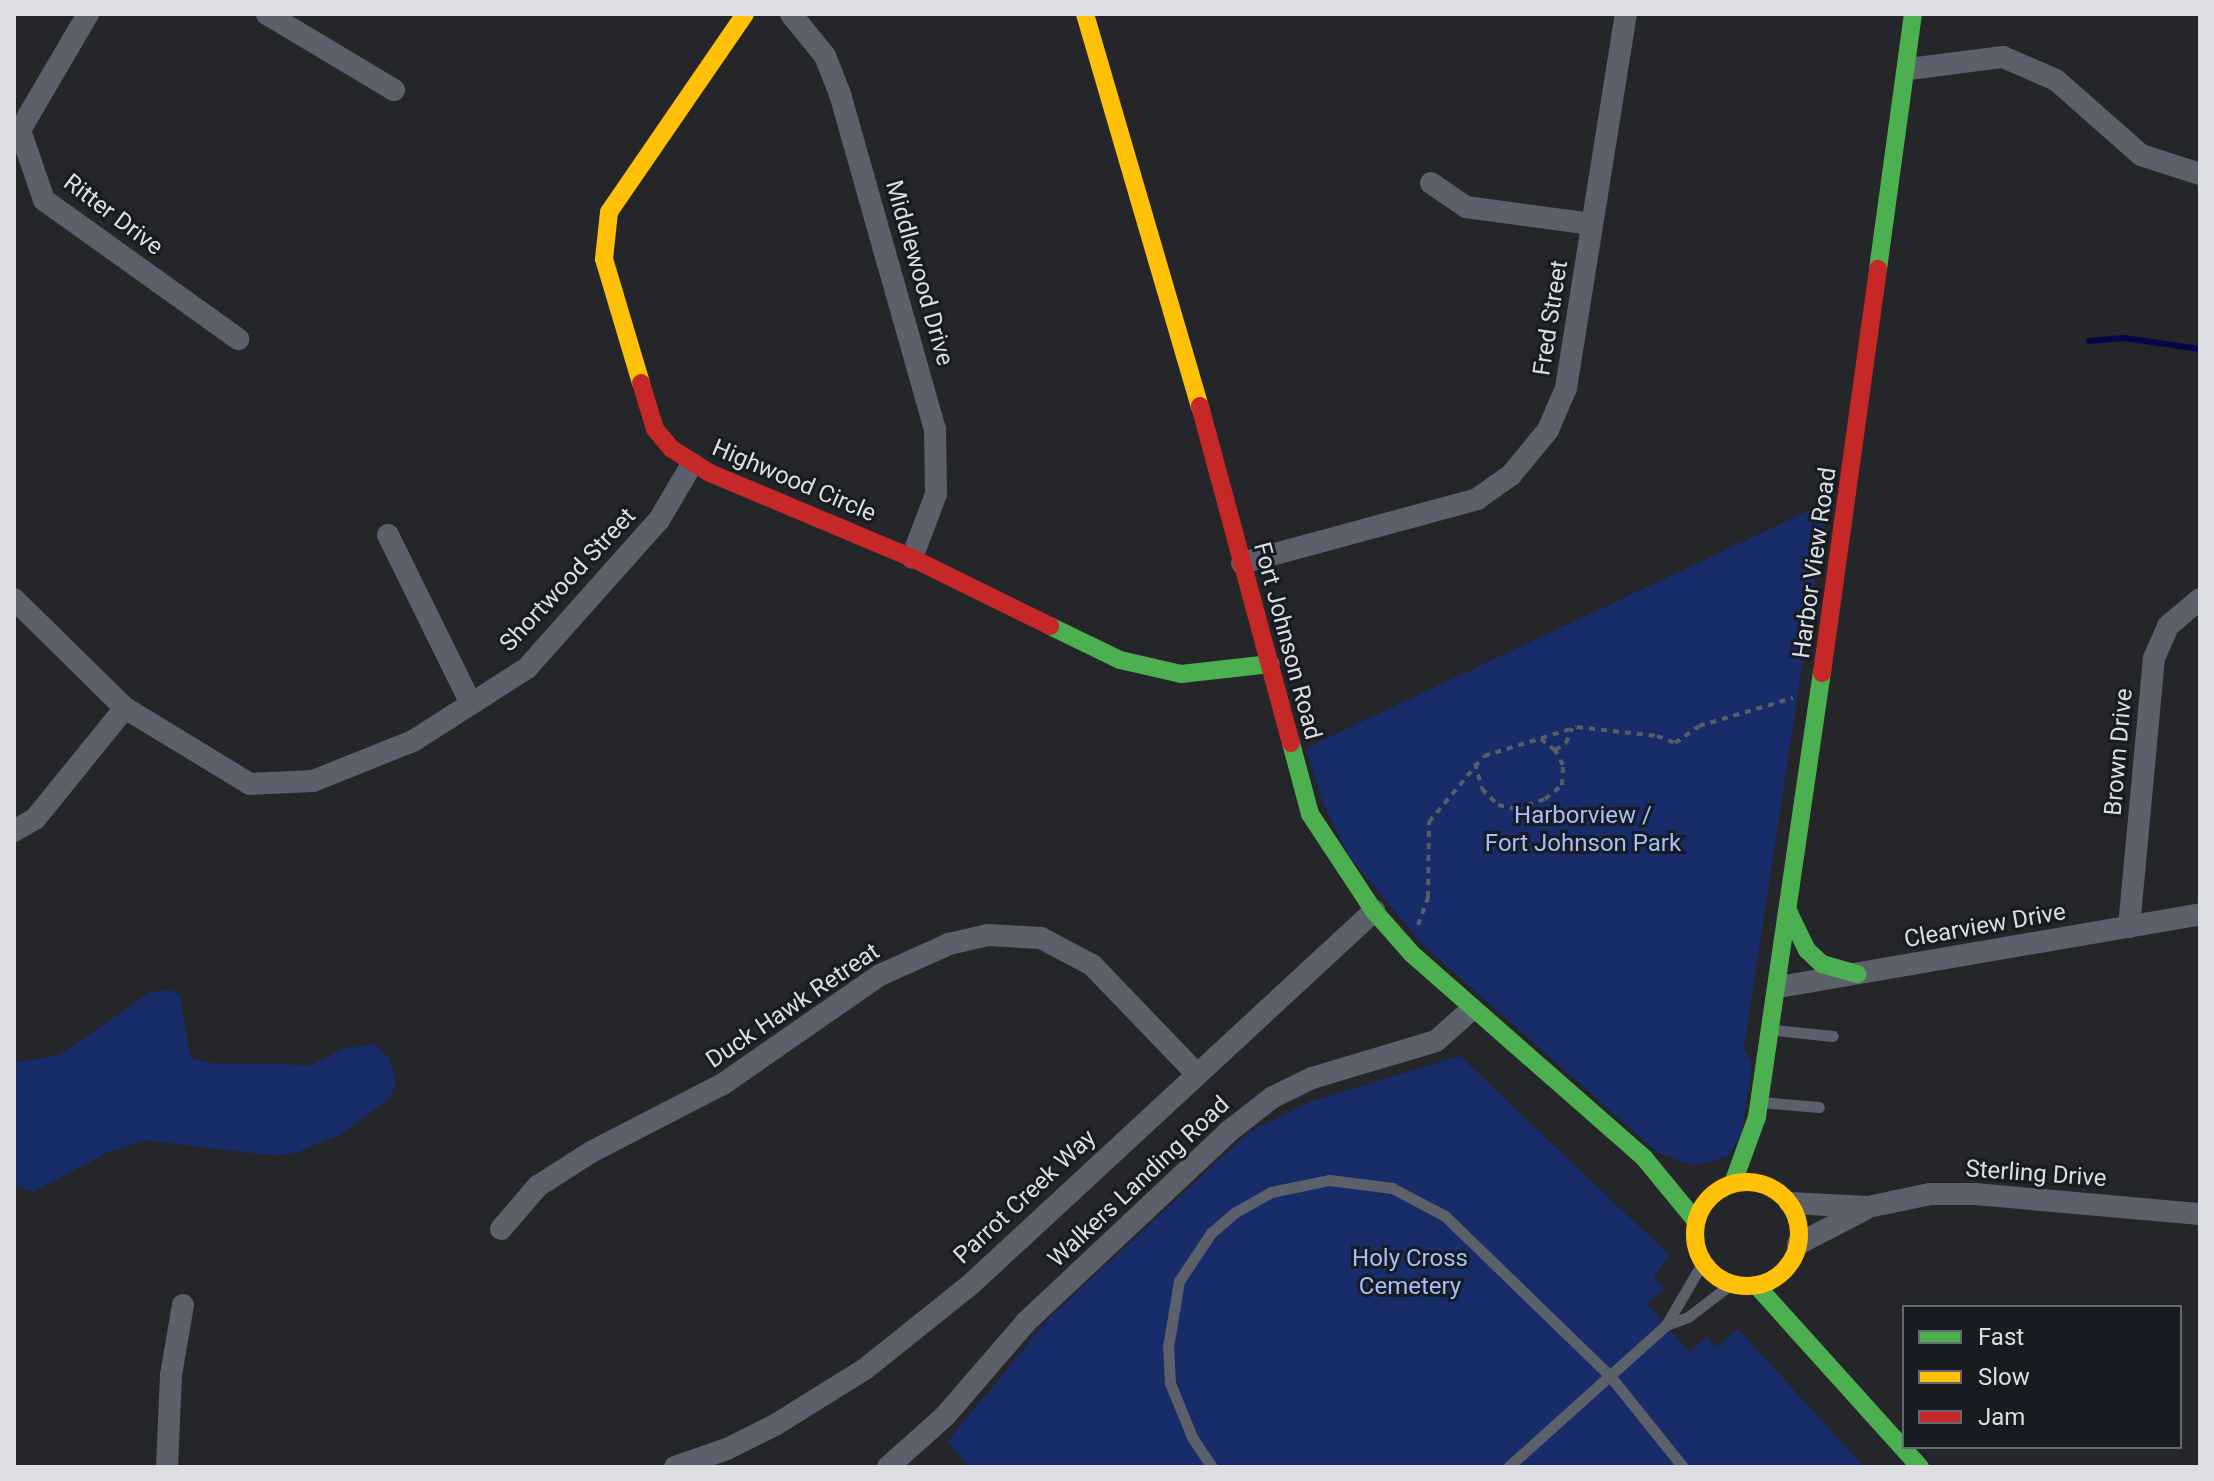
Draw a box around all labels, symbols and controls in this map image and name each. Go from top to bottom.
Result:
street label: Ritter Drive [58,168,168,262]
street label: Middlewood Drive [879,177,959,369]
street label: Fred Street [1528,258,1574,378]
street label: Highwood Circle [708,434,880,528]
street label: Harbor View Road [1787,466,1843,660]
street label: Shortwood Street [494,502,642,658]
street label: Fort Johnson Road [1247,539,1327,743]
street label: Brown Drive [2099,687,2139,817]
park label: Harborview / Fort Johnson Park [1485,802,1681,858]
street label: Clearview Drive [1902,898,2068,954]
street label: Duck Hawk Retreat [701,937,885,1075]
street label: Walkers Landing Road [1042,1091,1236,1273]
street label: Parrot Creek Way [948,1124,1102,1270]
street label: Sterling Drive [1965,1155,2107,1193]
park label: Holy Cross Cemetery [1352,1245,1468,1301]
legend [1902,1305,2182,1449]
text: Fast [1978,1323,2024,1351]
text: Slow [1978,1363,2030,1391]
text: Jam [1978,1403,2025,1431]

